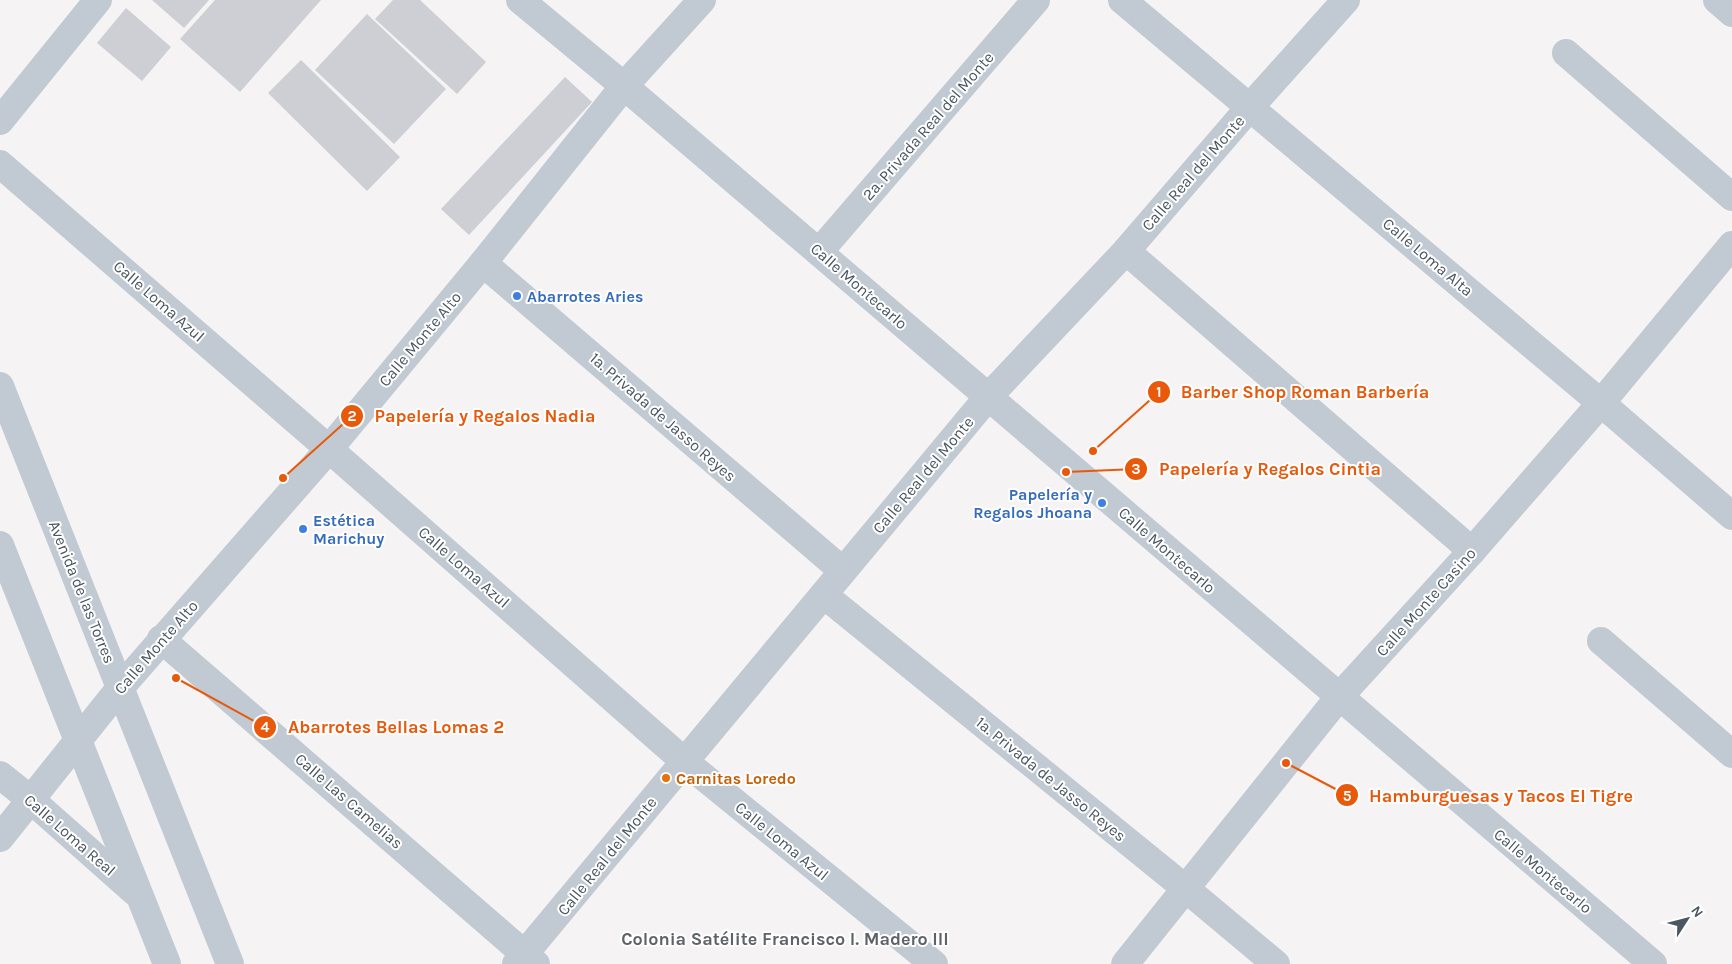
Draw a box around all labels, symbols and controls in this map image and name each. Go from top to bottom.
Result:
street label: 2a. Privada Real del Monte [858,48,998,204]
street label: Calle Real del Monte [1138,111,1248,235]
street label: Calle Loma Alta [1379,214,1477,300]
street label: Calle Montecarlo [807,239,911,333]
street label: Calle Loma Azul [110,256,208,346]
place label: Abarrotes Aries [527,287,644,306]
street label: Calle Monte Alto [375,288,465,390]
marker: Abarrotes Aries [511,290,523,302]
street label: 1a. Privada de Jasso Reyes [586,348,740,486]
callout: Barber Shop Roman Barbería [1146,376,1440,409]
text: Barber Shop Roman Barbería [1181,381,1429,403]
text: 1 [1156,383,1162,401]
callout: Papelería y Regalos Nadia [339,399,605,432]
text: Papelería y Regalos Nadia [375,405,595,427]
text: 2 [347,407,357,425]
street label: Calle Real del Monte [869,413,977,537]
callout: Papelería y Regalos Cintia [1124,453,1391,486]
text: Papelería y Regalos Cintia [1159,458,1381,480]
text: 3 [1131,460,1141,478]
place label: Papelería y Regalos Jhoana [973,485,1092,522]
marker: Papelería y Regalos Jhoana [1096,497,1108,509]
street label: Calle Montecarlo [1115,503,1219,597]
place label: Estética Marichuy [313,511,384,548]
street label: Avenida de las Torres [45,518,119,666]
street label: Calle Loma Azul [415,522,513,612]
marker: Estética Marichuy [297,523,309,535]
street label: Calle Monte Casino [1372,544,1480,660]
street label: Calle Monte Alto [110,596,202,698]
callout: Abarrotes Bellas Lomas 2 [253,710,514,743]
street label: 1a. Privada de Jasso Reyes [972,713,1130,845]
text: Abarrotes Bellas Lomas 2 [288,716,504,738]
text: 4 [261,718,270,736]
street label: Calle Las Camelias [291,749,407,853]
place label: Carnitas Loredo [676,769,796,788]
marker: Carnitas Loredo [660,772,672,784]
callout: Hamburguesas y Tacos El Tigre [1334,779,1643,812]
text: Hamburguesas y Tacos El Tigre [1369,785,1633,807]
text: 5 [1343,787,1352,805]
street label: Calle Loma Real [20,790,120,880]
street label: Calle Real del Monte [553,793,661,919]
street label: Calle Loma Azul [732,798,832,884]
street label: Calle Montecarlo [1490,825,1596,917]
north arrow [1662,894,1712,944]
text: N [1687,903,1707,921]
district label: Colonia Satélite Francisco I. Madero III [621,928,949,950]

